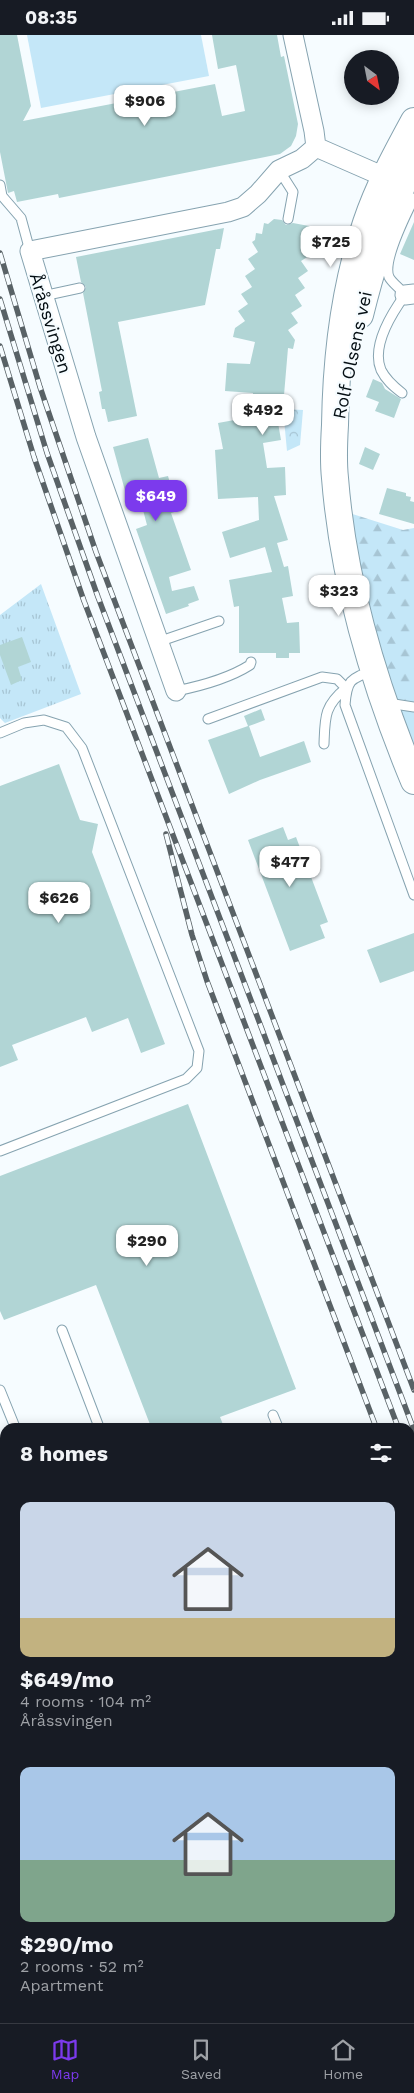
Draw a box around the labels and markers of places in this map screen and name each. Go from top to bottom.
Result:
pin: $906 [115,84,175,127]
pin: $725 [301,225,361,268]
pin: $492 [233,393,293,436]
pin: $649 [126,479,186,522]
pin: $323 [309,575,369,617]
pin: $477 [260,845,320,888]
pin: $626 [29,881,89,924]
pin: $290 [117,1225,177,1267]

